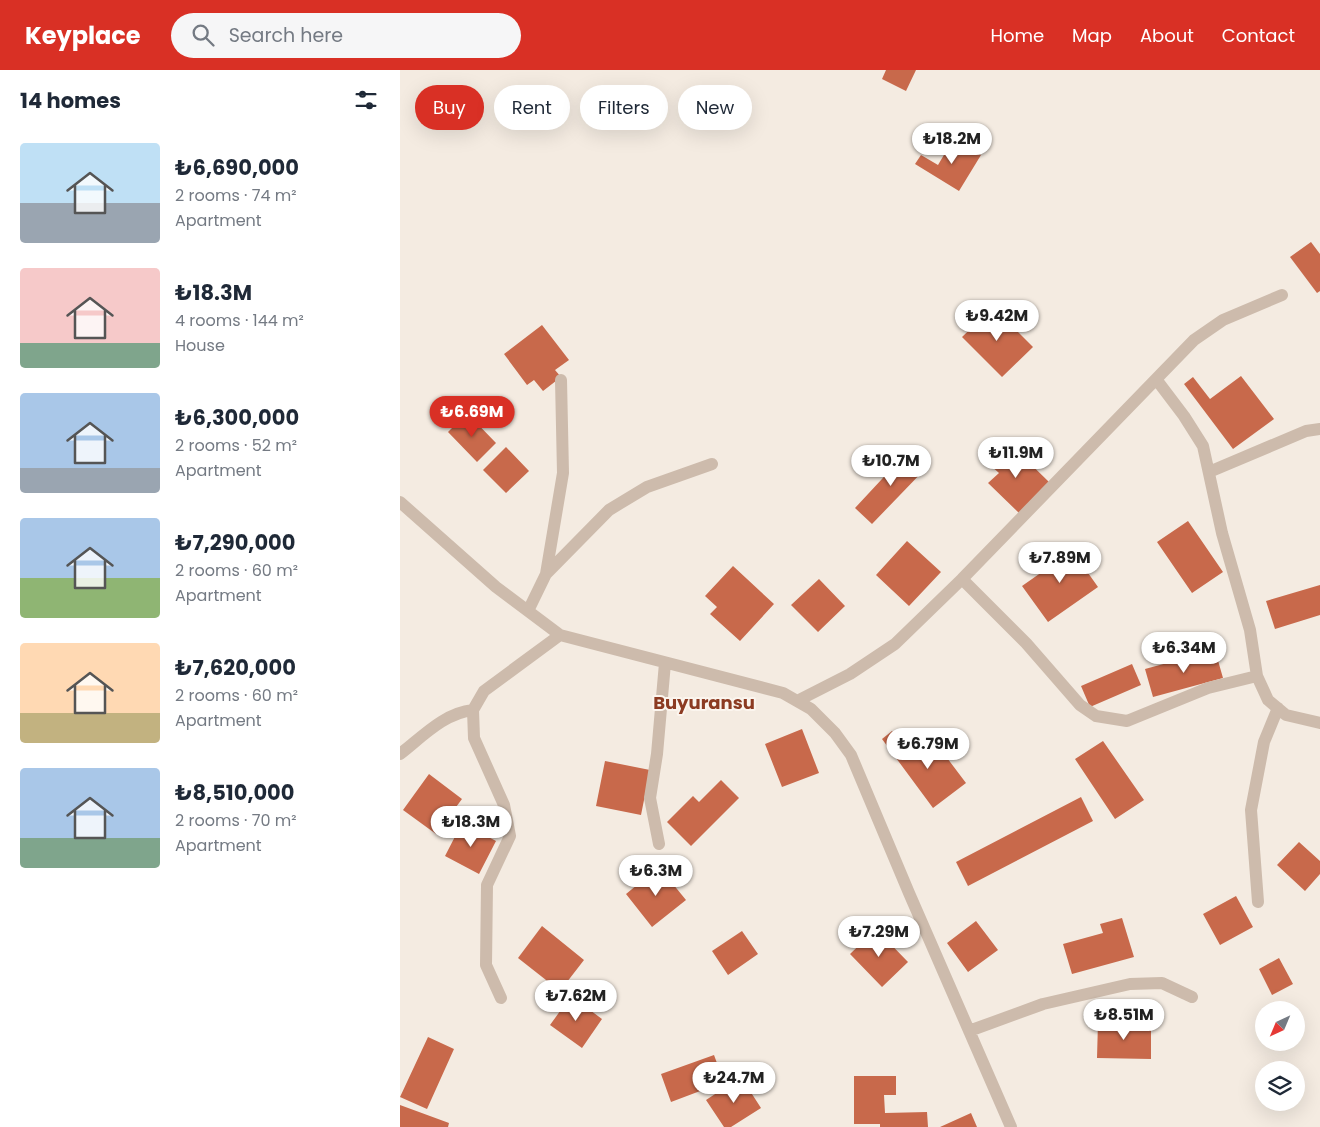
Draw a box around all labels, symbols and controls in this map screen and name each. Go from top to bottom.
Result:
search box [171,13,521,58]
text: Keyplace [25,19,141,52]
icon: search [189,21,217,49]
text: Search here [229,22,343,49]
text: Home [990,23,1044,48]
text: Map [1072,23,1112,48]
text: About [1140,23,1194,48]
text: Contact [1222,23,1295,48]
chip: Buy [415,85,484,130]
chip: Rent [494,85,570,130]
chip: Filters [580,85,668,130]
chip: New [678,85,752,130]
text: 14 homes [20,86,121,115]
icon: filters [352,86,380,114]
pin: ₺18.2M [911,122,993,165]
text: ₺18.2M [923,127,981,150]
text: ₺6,690,000 [175,153,299,182]
icon: home [60,163,120,223]
text: 2 rooms · 74 m² [175,184,297,207]
text: Apartment [175,209,262,232]
text: ₺18.3M [175,278,252,307]
icon: home [60,288,120,348]
pin: ₺9.42M [956,300,1038,342]
text: ₺9.42M [966,304,1028,327]
text: 4 rooms · 144 m² [175,309,304,332]
text: House [175,334,225,357]
pin: ₺6.69M [431,396,513,438]
text: ₺6.69M [441,400,503,423]
text: ₺6,300,000 [175,403,299,432]
icon: home [60,413,120,473]
text: 2 rooms · 52 m² [175,434,297,457]
pin: ₺11.9M [975,436,1057,479]
text: ₺11.9M [989,441,1043,464]
pin: ₺10.7M [850,444,932,487]
text: ₺10.7M [862,449,920,472]
text: Apartment [175,459,262,482]
text: ₺7,290,000 [175,528,295,557]
icon: home [60,538,120,598]
pin: ₺7.89M [1019,542,1101,584]
text: ₺7.89M [1029,546,1091,569]
text: 2 rooms · 60 m² [175,559,298,582]
text: Apartment [175,584,262,607]
pin: ₺6.34M [1143,632,1225,674]
text: ₺6.34M [1152,636,1216,659]
text: ₺7,620,000 [175,653,296,682]
icon: home [60,663,120,723]
text: 2 rooms · 60 m² [175,684,298,707]
district label: Buyuransu [653,690,755,715]
text: Apartment [175,709,262,732]
pin: ₺6.79M [887,728,969,770]
text: ₺6.79M [897,732,959,755]
text: ₺8,510,000 [175,778,295,807]
icon: home [60,788,120,848]
pin: ₺18.3M [430,806,512,848]
text: 2 rooms · 70 m² [175,809,297,832]
text: ₺18.3M [442,810,500,833]
text: Apartment [175,834,262,857]
pin: ₺6.3M [621,854,691,897]
text: ₺6.3M [630,859,682,882]
pin: ₺7.29M [838,916,920,958]
text: ₺7.29M [849,920,909,943]
pin: ₺7.62M [535,980,617,1022]
text: ₺7.62M [546,984,606,1007]
pin: ₺8.51M [1083,998,1165,1041]
north arrow [1255,1001,1305,1051]
map controls [1255,1001,1305,1111]
text: ₺8.51M [1094,1003,1154,1026]
button: layers [1255,1061,1305,1111]
pin: ₺24.7M [693,1062,775,1104]
text: ₺24.7M [703,1066,765,1089]

